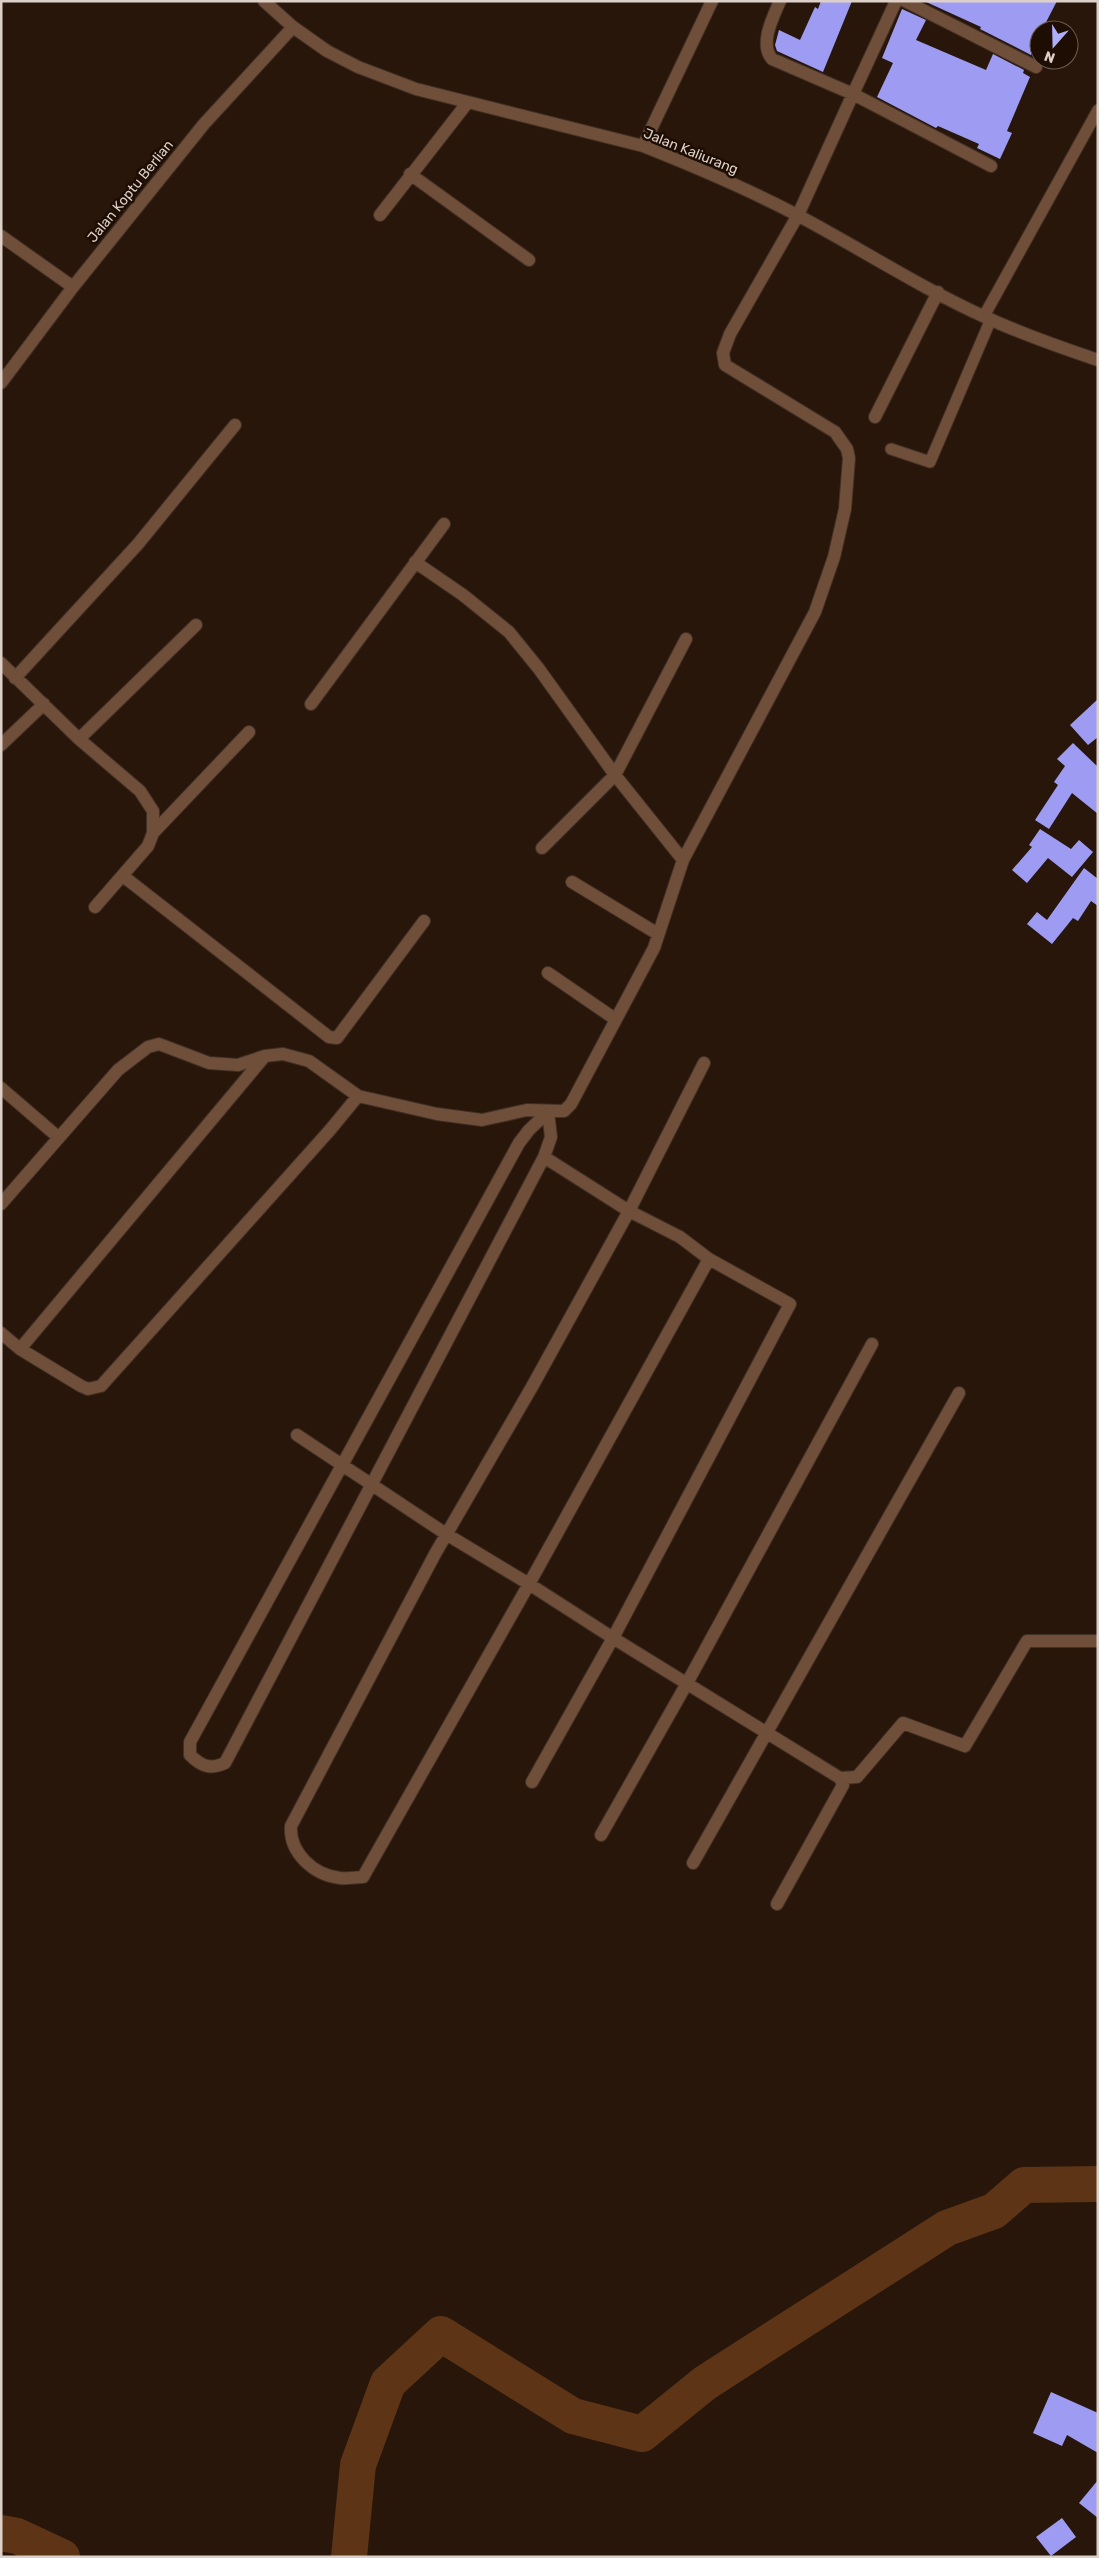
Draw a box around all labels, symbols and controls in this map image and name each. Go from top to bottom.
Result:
north arrow [1029,20,1079,70]
text: N [1042,47,1057,66]
street label: Jalan Kaliurang [641,125,741,178]
street label: Jalan Koptu Berlian [84,137,177,246]

